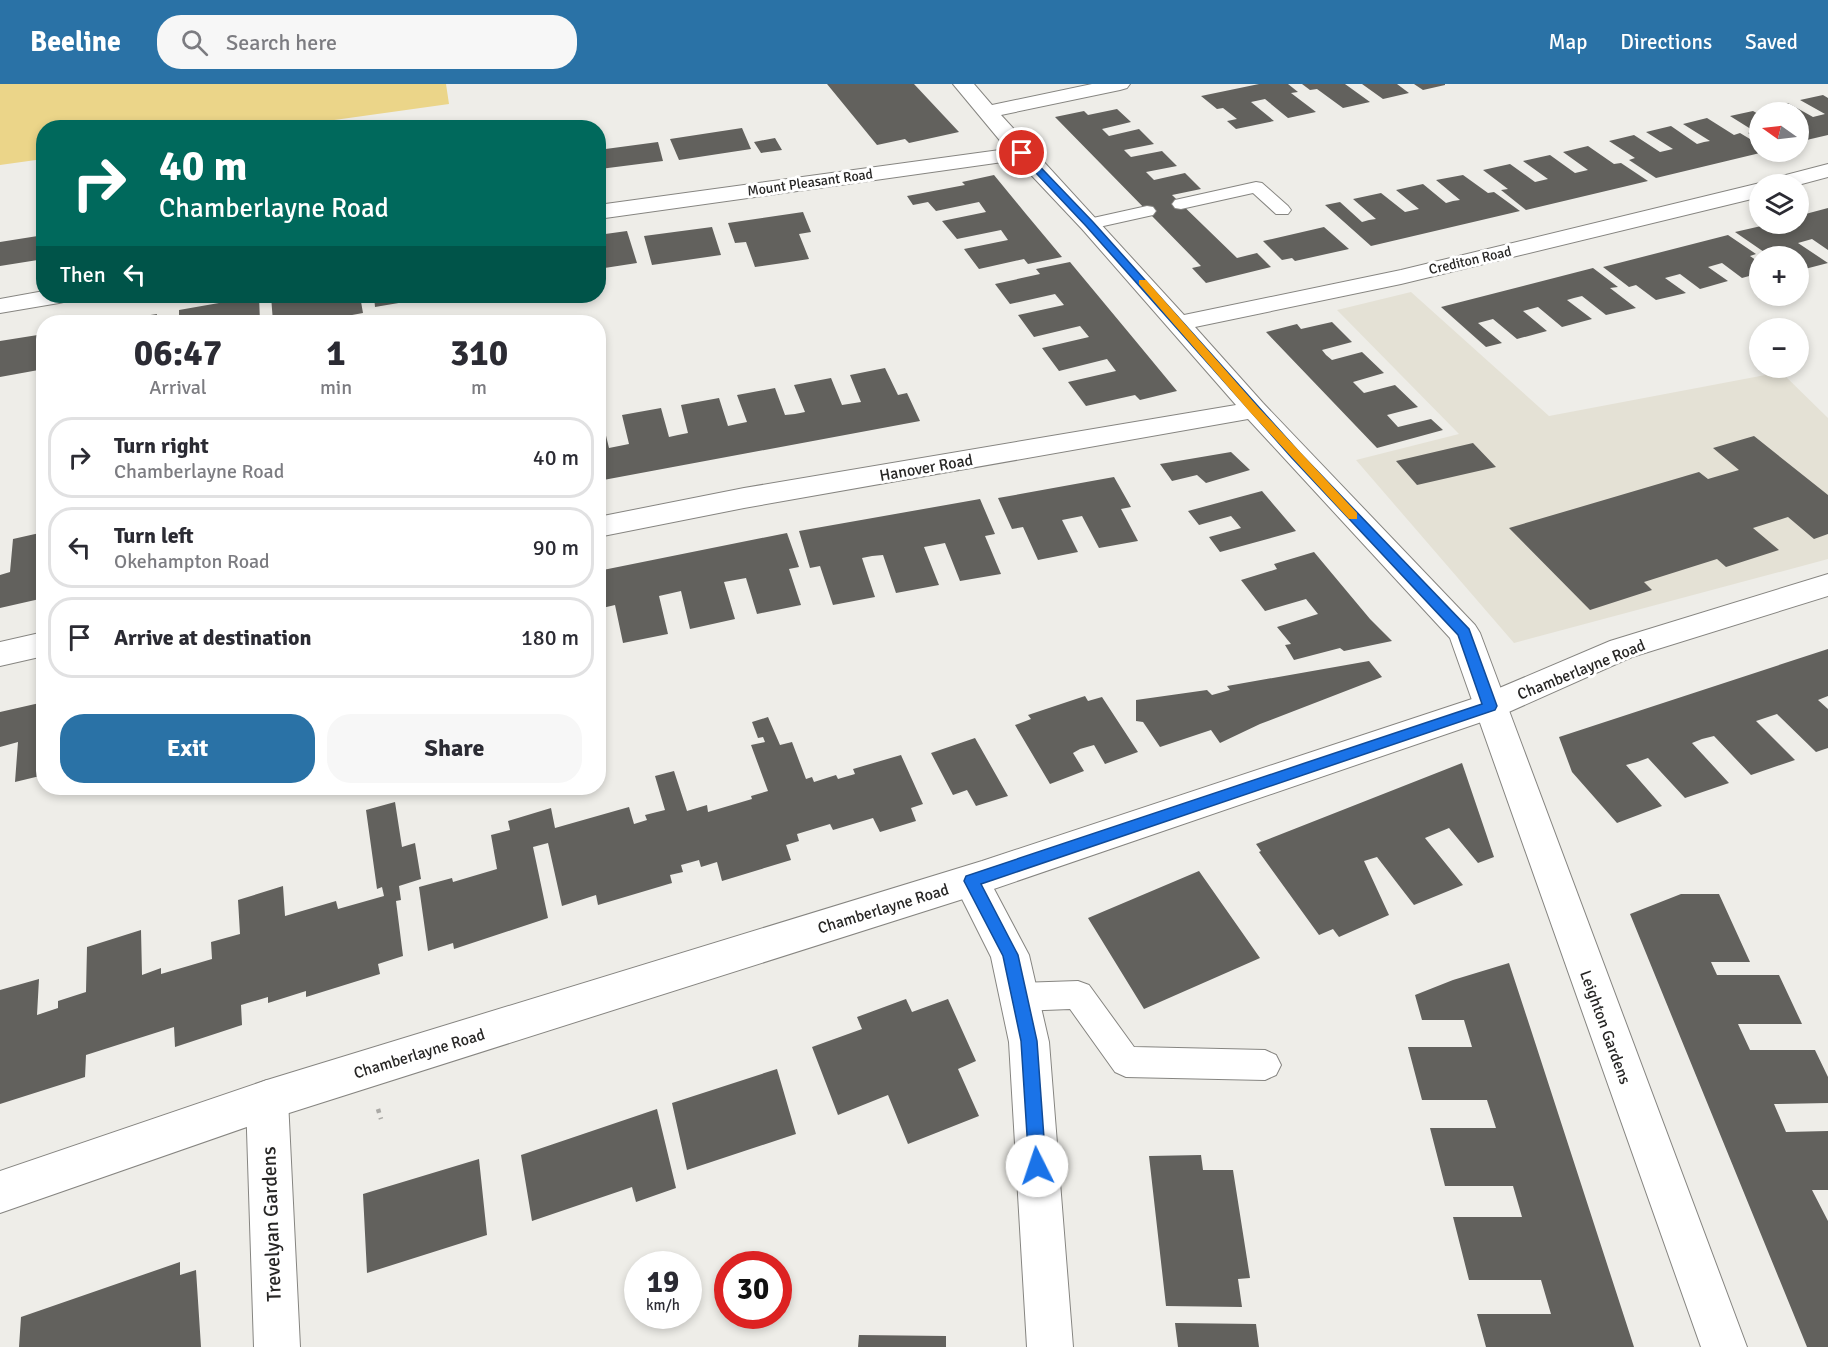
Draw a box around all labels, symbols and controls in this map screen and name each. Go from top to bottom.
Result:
search box [157,15,577,69]
text: Beeline [30,25,121,59]
icon: search [178,26,211,59]
text: Search here [226,29,337,56]
text: Map [1549,29,1587,55]
text: Directions [1620,29,1712,55]
text: Saved [1745,29,1798,55]
north arrow [1749,102,1809,162]
map controls [1749,102,1809,378]
pin [996,127,1047,178]
icon: arrive [1005,136,1038,169]
text: 40 m [159,141,248,192]
icon: right [60,144,138,222]
street label: Mount Pleasant Road [746,165,874,200]
button: layers [1749,174,1809,234]
text: Chamberlayne Road [159,192,389,225]
street label: Crediton Road [1427,243,1513,278]
button: + [1749,246,1809,306]
icon: left [118,258,151,291]
text: Then [60,261,106,288]
button: − [1749,318,1809,378]
text: 06:47 [134,331,222,376]
text: 1 [326,331,346,376]
text: 310 [450,331,508,376]
text: Arrival [149,375,207,400]
text: min [320,375,352,400]
text: m [471,375,487,400]
text: Turn right [114,432,209,459]
icon: right [63,441,96,474]
text: 40 m [533,444,579,471]
street label: Hanover Road [878,450,974,486]
text: Chamberlayne Road [114,459,284,484]
text: Turn left [114,522,194,549]
icon: left [63,531,96,564]
text: 90 m [533,534,579,561]
text: Okehampton Road [114,549,270,574]
icon: arrive [63,621,96,654]
text: Arrive at destination [114,624,311,651]
text: 180 m [521,624,579,651]
street label: Chamberlayne Road [1514,635,1648,705]
button: Exit [60,714,315,783]
button: Share [327,714,582,783]
street label: Chamberlayne Road [815,879,951,938]
street label: Leighton Gardens [1575,968,1635,1087]
street label: Chamberlayne Road [351,1024,487,1083]
position arrow [1005,1134,1069,1198]
street label: Trevelyan Gardens [256,1146,287,1302]
speed limit sign: 30 [714,1251,792,1329]
text: 19 [647,1264,679,1301]
text: km/h [646,1296,680,1314]

